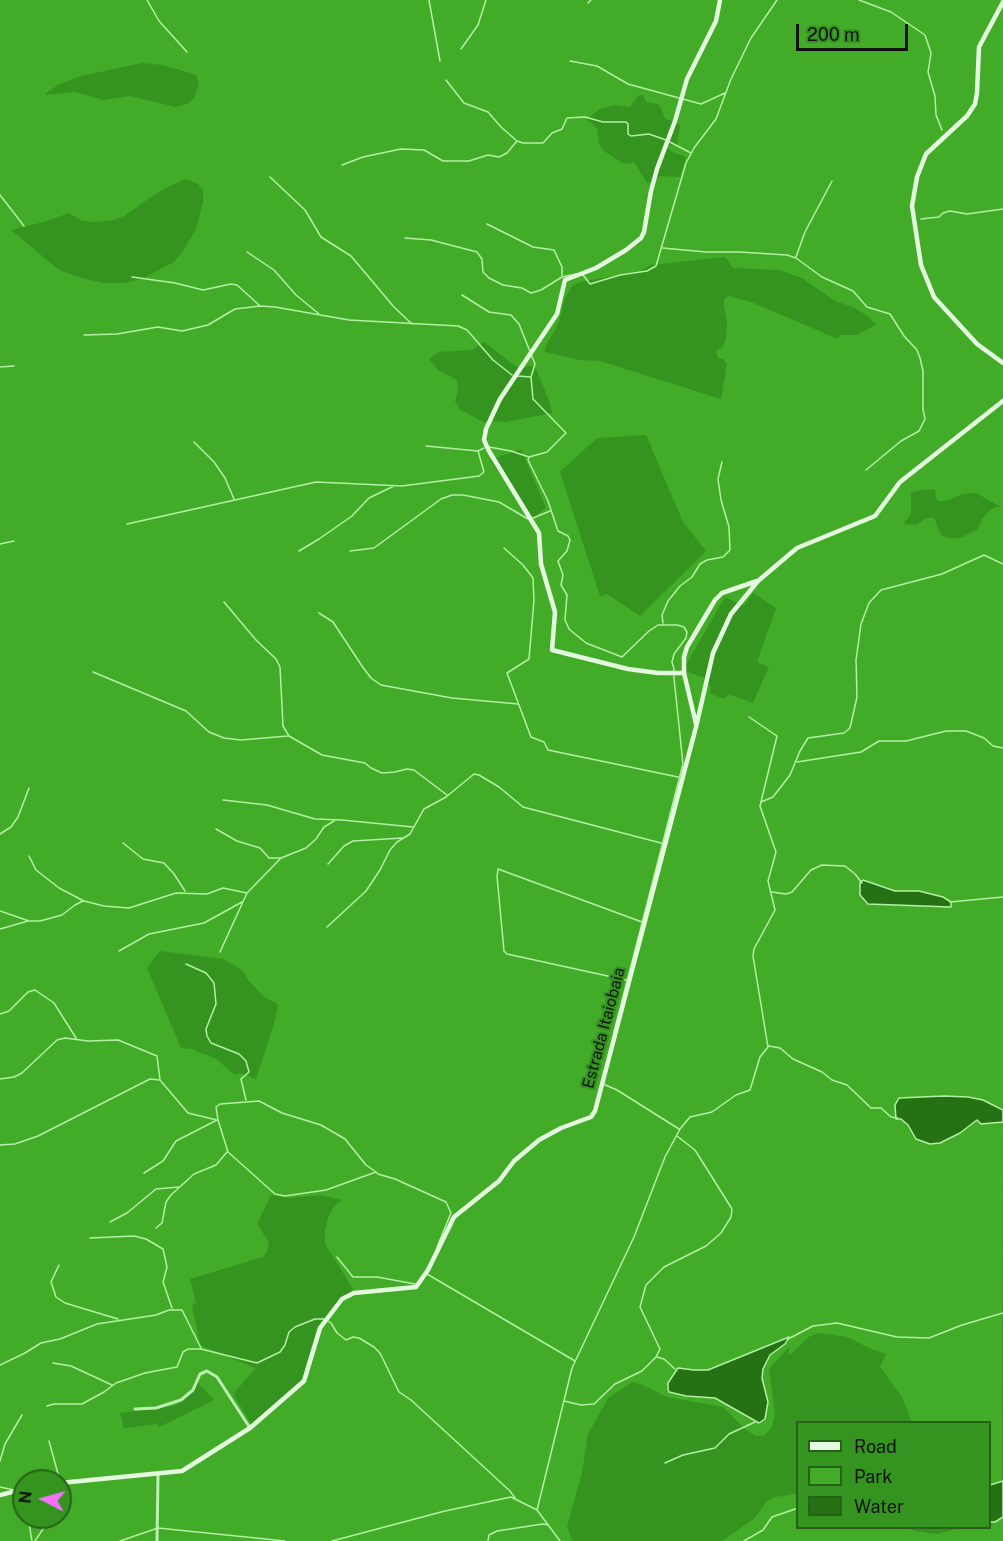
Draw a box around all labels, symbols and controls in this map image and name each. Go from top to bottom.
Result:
scale bar [799,12,912,50]
text: 200 m [807,24,860,45]
street label: Estrada Itaiobaia [579,965,629,1091]
legend [796,1421,991,1529]
text: Road [854,1436,897,1457]
text: Park [854,1466,892,1487]
north arrow [12,1469,72,1529]
text: N [15,1490,36,1504]
text: Water [854,1496,904,1517]

